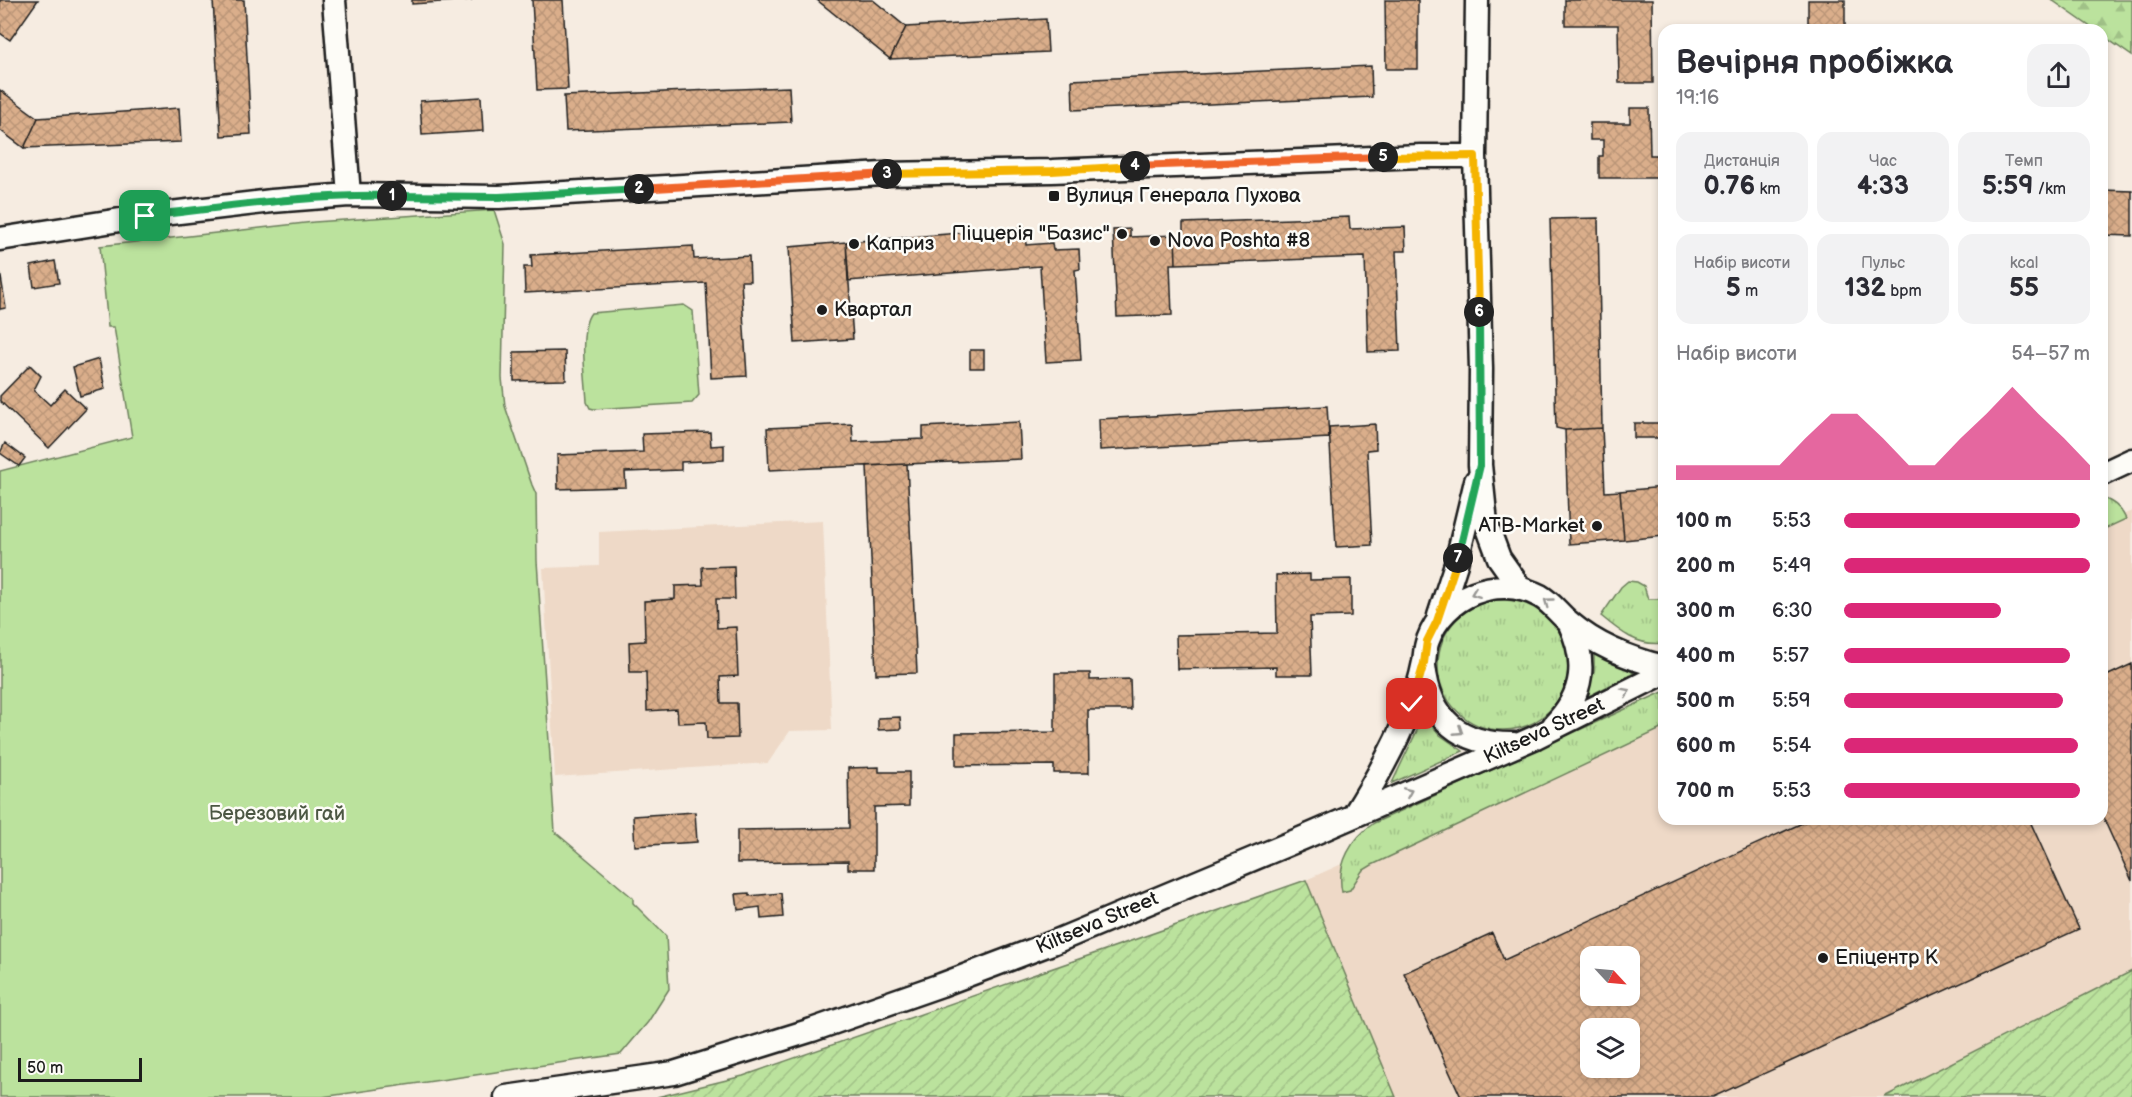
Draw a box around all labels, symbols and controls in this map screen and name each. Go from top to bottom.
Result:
text: Вечірня пробіжка [1676,43,1953,83]
button: share [2027,44,2090,107]
text: 19:16 [1676,86,1719,110]
pin: 5 [1368,142,1398,172]
text: 5 [1378,147,1388,166]
pin: 4 [1120,151,1150,181]
text: Дистанція [1704,152,1780,171]
text: Час [1869,152,1897,171]
text: Темп [2005,152,2043,171]
text: 4 [1130,156,1140,175]
pin: 3 [872,159,902,189]
text: 3 [882,164,892,183]
text: 0.76 [1703,171,1755,202]
text: 4:33 [1857,171,1909,202]
text: 5:59 [1982,171,2033,202]
pin: 2 [624,174,654,204]
text: 2 [634,179,644,198]
text: km [1755,180,1781,199]
text: /km [2033,180,2066,199]
pin: 1 [377,181,407,211]
place label: Вулиця Генерала Пухова [1066,184,1301,208]
text: 1 [389,186,395,205]
marker: Вулиця Генерала Пухова [1047,189,1061,203]
pin [119,190,170,241]
icon: arrive [128,199,161,232]
place label: Піццерія "Базис" [952,222,1110,246]
marker: Піццерія "Базис" [1115,227,1129,241]
place label: Nova Poshta #8 [1167,229,1310,253]
place label: Каприз [866,232,934,256]
marker: Nova Poshta #8 [1148,234,1162,248]
marker: Каприз [847,237,861,251]
text: Набір висоти [1694,254,1790,273]
text: Пульс [1861,254,1905,273]
text: kcal [2010,254,2038,273]
text: 5 [1726,273,1741,304]
text: 132 [1844,273,1886,304]
text: 55 [2009,273,2039,304]
text: m [1741,282,1758,301]
text: bpm [1886,282,1922,301]
pin: 6 [1464,297,1494,327]
place label: Квартал [834,298,912,322]
text: 6 [1474,302,1484,321]
marker: Квартал [815,303,829,317]
text: Набір висоти [1676,342,1797,366]
text: 54–57 m [2011,342,2090,366]
text: 100 m [1676,509,1732,533]
text: 5:53 [1772,509,1811,533]
place label: ATB-Market [1479,514,1585,538]
marker: ATB-Market [1590,519,1604,533]
pin: 7 [1443,543,1473,573]
text: 7 [1454,548,1462,567]
text: 200 m [1676,554,1735,578]
text: 5:49 [1772,554,1811,578]
one-way arrow [1470,586,1481,598]
one-way arrow [1543,598,1554,609]
text: 300 m [1676,599,1735,623]
text: 6:30 [1772,599,1812,623]
text: 400 m [1676,644,1735,668]
text: 5:57 [1772,644,1809,668]
pin [1386,678,1437,729]
icon: check [1395,687,1428,720]
one-way arrow [1619,688,1630,699]
text: 500 m [1676,689,1735,713]
text: 5:59 [1772,689,1811,713]
street label: Kiltseva Street [1480,693,1608,769]
one-way arrow [1453,723,1463,735]
text: 600 m [1676,734,1736,758]
text: 5:54 [1772,734,1811,758]
text: 700 m [1676,779,1734,803]
text: 5:53 [1772,779,1811,803]
one-way arrow [1402,787,1413,799]
park label: Березовий гай [209,802,345,826]
street label: Kiltseva Street [1032,887,1162,959]
north arrow [1580,946,1640,1006]
map controls [1580,946,1640,1078]
place label: Епіцентр К [1835,946,1938,970]
marker: Епіцентр К [1816,951,1830,965]
button: layers [1580,1018,1640,1078]
scale bar [18,1055,142,1082]
text: 50 m [27,1059,63,1078]

